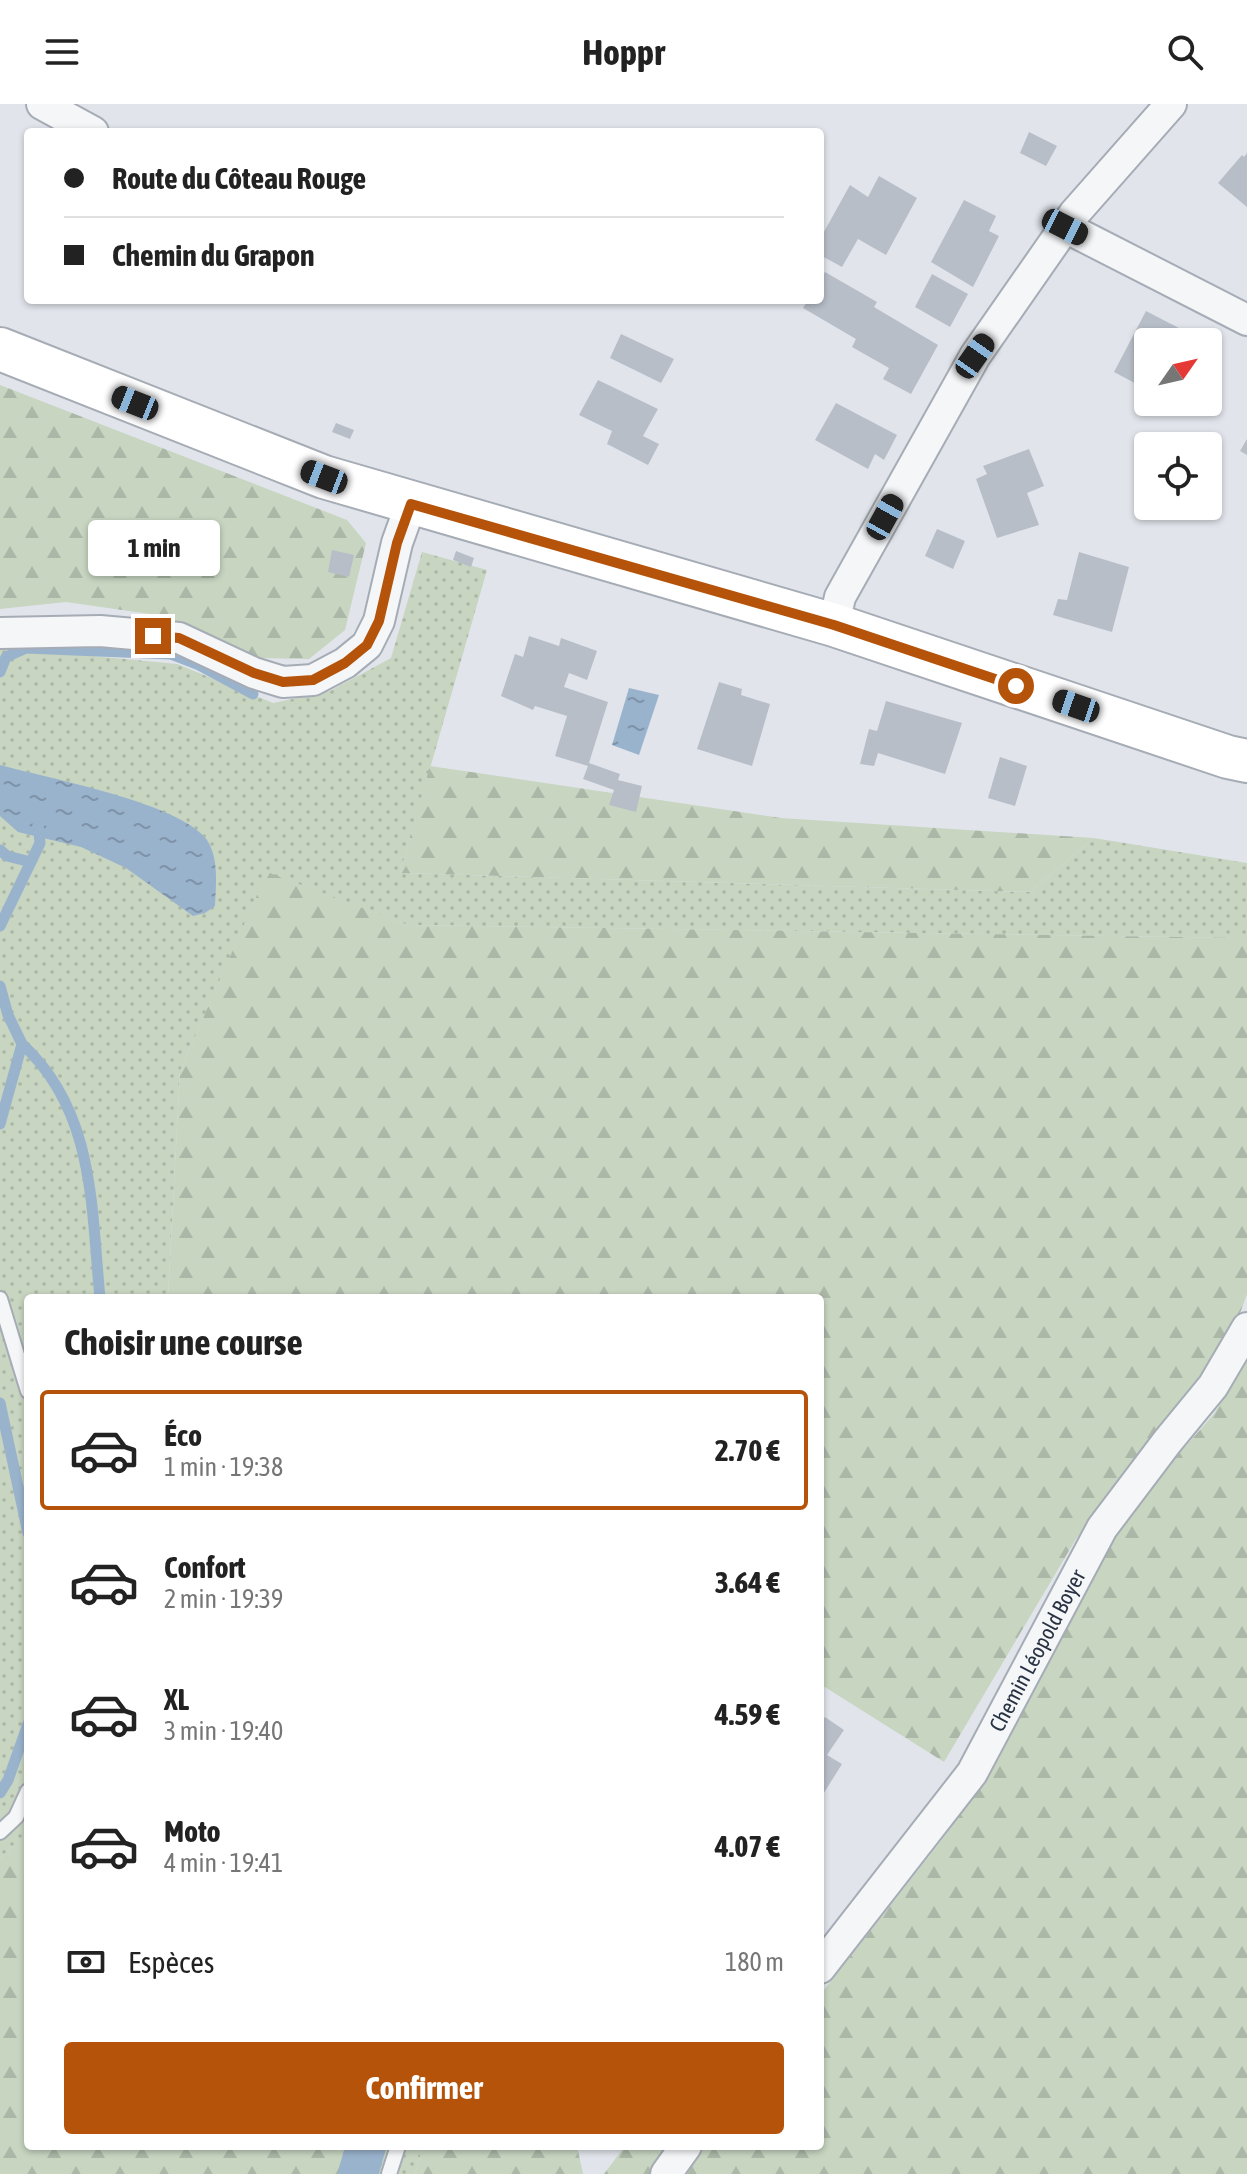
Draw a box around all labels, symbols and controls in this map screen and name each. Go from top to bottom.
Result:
icon: menu [40,30,84,74]
icon: search [1163,30,1207,74]
text: Hoppr [582,31,665,73]
text: Route du Côteau Rouge [112,161,366,195]
car [1038,205,1092,249]
text: Chemin du Grapon [112,238,315,272]
north arrow [1134,328,1222,416]
map controls [1134,328,1222,520]
car [951,329,999,383]
car [108,383,162,423]
button: locate [1134,432,1222,520]
car [297,457,351,497]
car [863,490,907,544]
callout: 1 min [87,520,219,576]
text: 1 min [127,533,181,563]
route end [135,618,171,654]
route start [998,668,1034,704]
car [1049,687,1103,725]
text: Choisir une course [64,1321,303,1363]
icon: car [68,1414,140,1486]
text: Éco [164,1418,202,1452]
text: 2.70 € [715,1433,780,1467]
text: 1 min · 19:38 [164,1452,283,1482]
icon: car [68,1546,140,1618]
text: Confort [164,1550,246,1584]
text: 3.64 € [715,1565,780,1599]
street label: Chemin Léopold Boyer [983,1565,1091,1736]
text: 2 min · 19:39 [164,1584,283,1614]
icon: car [68,1678,140,1750]
text: XL [164,1682,189,1716]
text: 4.59 € [715,1697,780,1731]
text: 3 min · 19:40 [164,1716,283,1746]
icon: car [68,1810,140,1882]
text: Moto [164,1814,221,1848]
text: 4.07 € [715,1829,780,1863]
text: 4 min · 19:41 [164,1848,283,1878]
icon: cash [64,1940,108,1984]
text: Espèces [128,1945,214,1979]
text: 180 m [725,1947,784,1977]
button: Confirmer [64,2042,784,2134]

